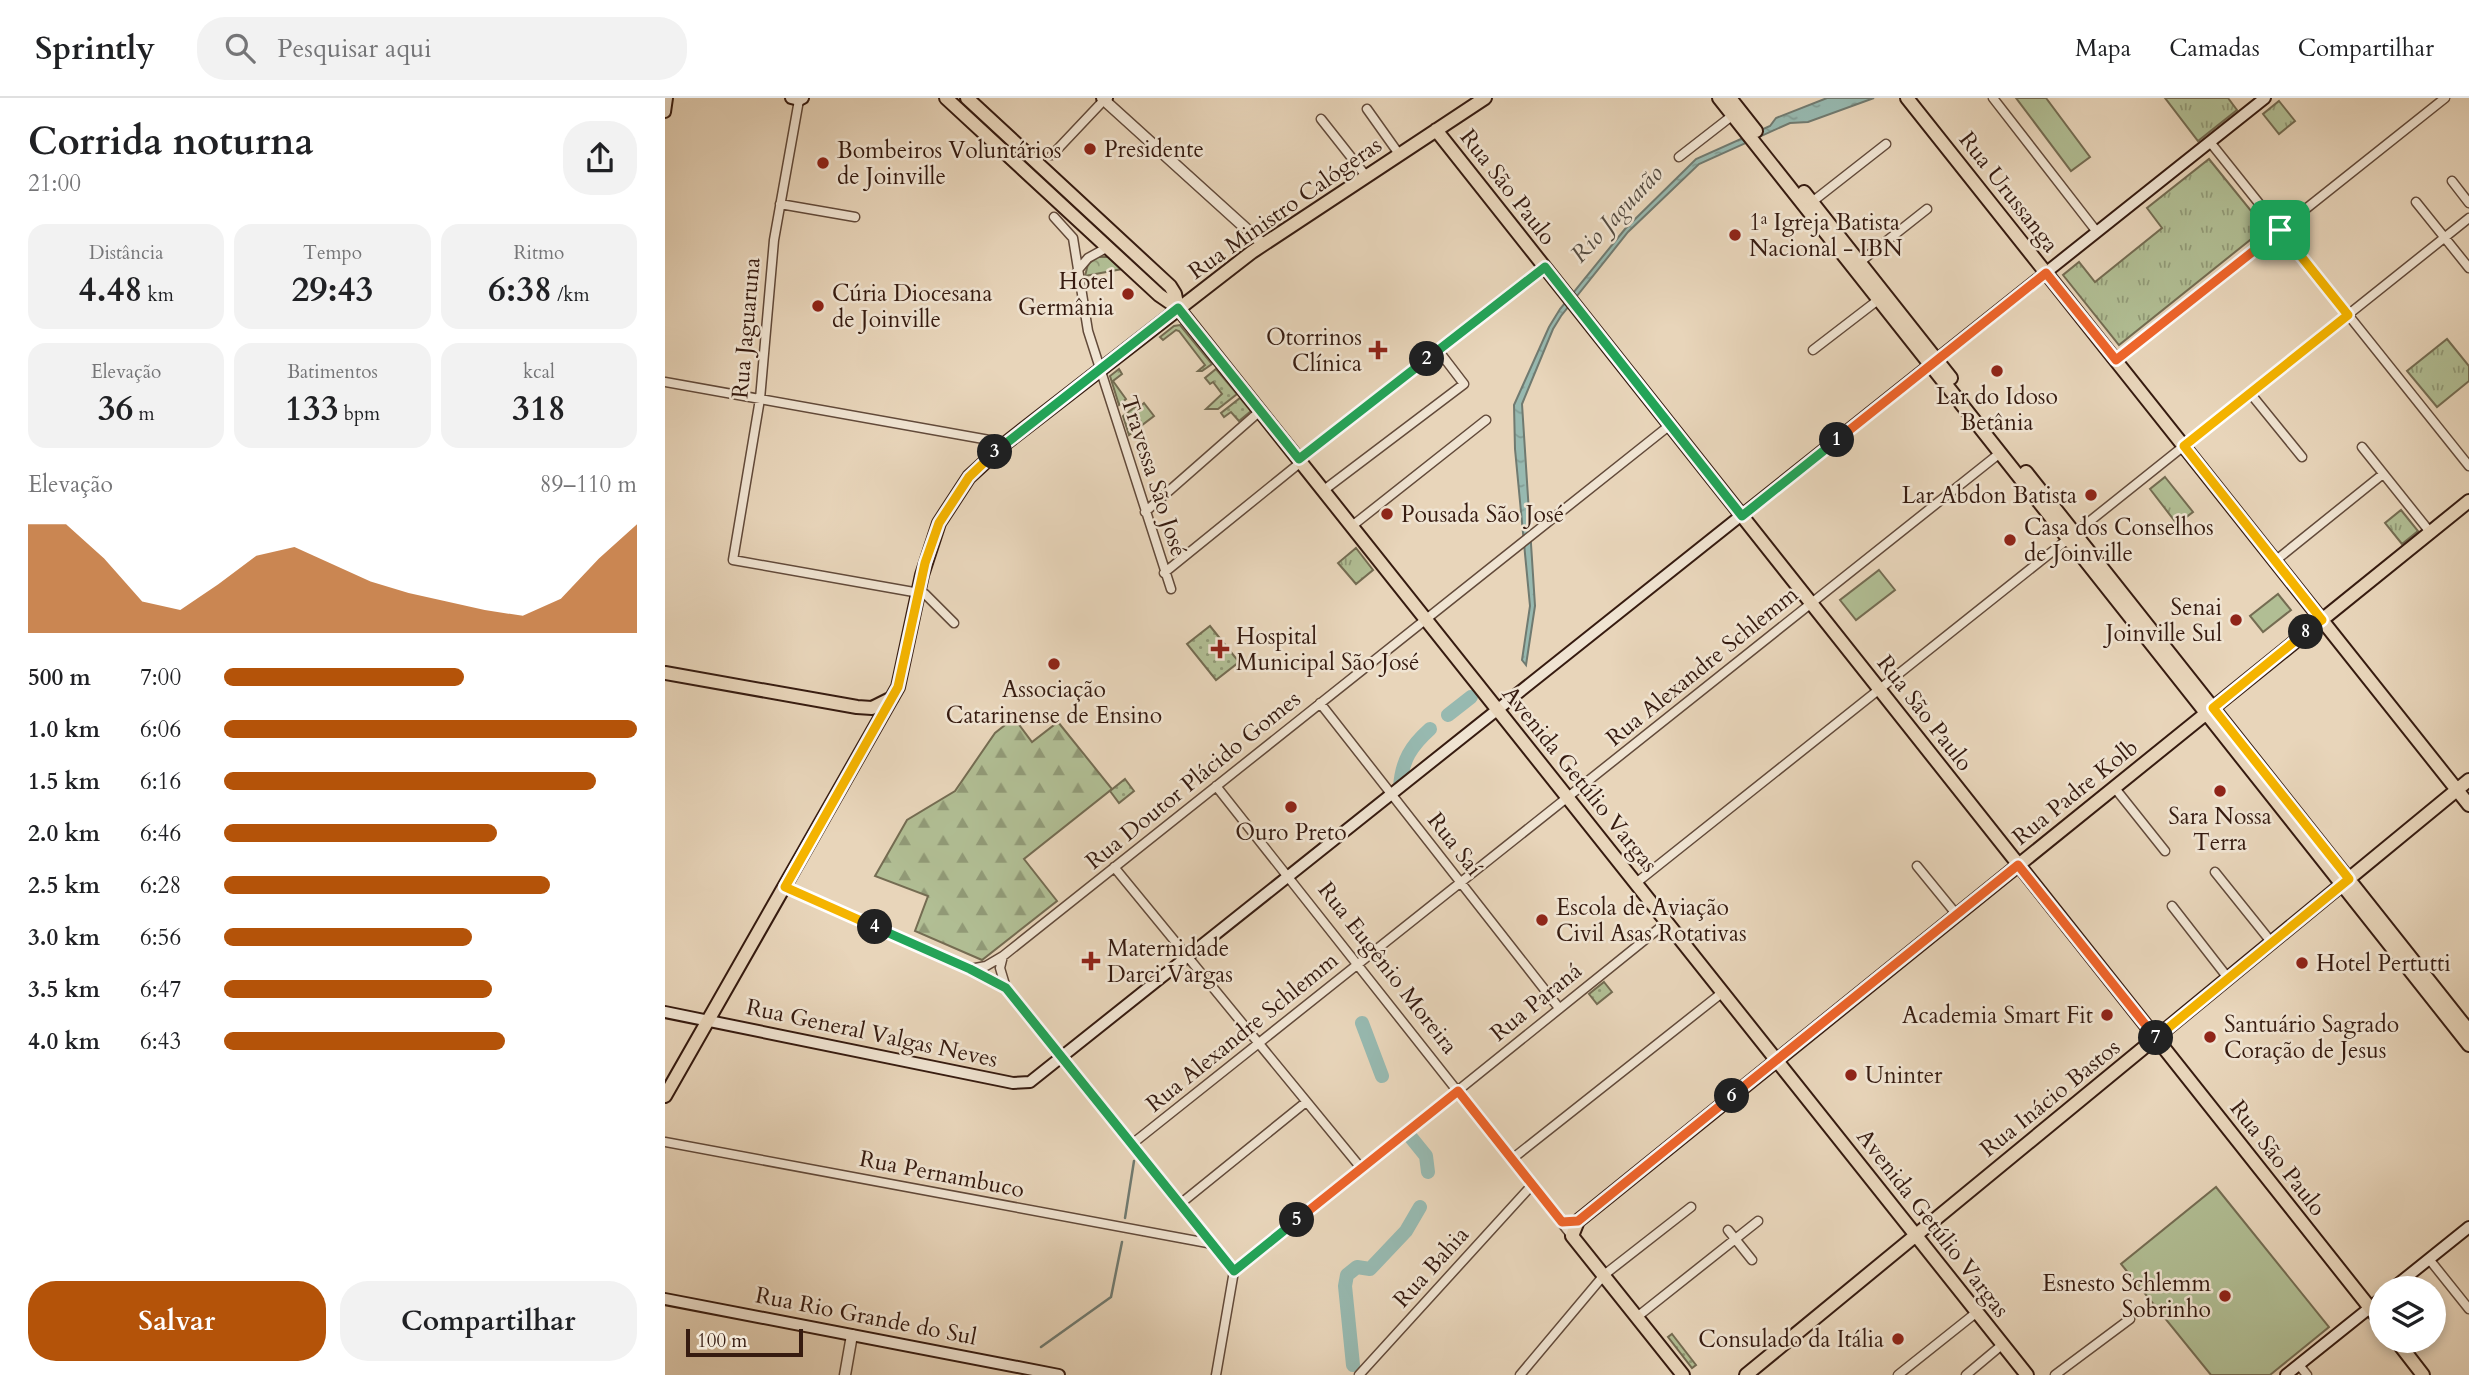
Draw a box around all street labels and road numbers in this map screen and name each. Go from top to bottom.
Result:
street label: Rua São Paulo [1453,123,1563,251]
street label: Rua Urussanga [1952,125,2066,259]
street label: Rua Ministro Calógeras [1182,129,1388,287]
street label: Rua Jaguaruna [724,256,768,400]
street label: Travessa São José [1113,392,1195,560]
street label: Rua Alexandre Schlemm [1599,578,1805,753]
street label: Rua São Paulo [1870,649,1980,777]
street label: Avenida Getúlio Vargas [1495,679,1665,879]
street label: Rua Doutor Plácido Gomes [1079,684,1307,876]
street label: Rua Padre Kolb [2006,732,2144,852]
street label: Rua Saí [1420,806,1490,882]
street label: Rua Eugênio Moreira [1311,875,1465,1061]
street label: Rua Alexandre Schlemm [1139,944,1345,1119]
street label: Rua Paraná [1484,955,1588,1049]
street label: Rua General Valgas Neves [743,991,1001,1075]
street label: Rua Inácio Bastos [1974,1032,2126,1164]
street label: Rua São Paulo [2223,1094,2333,1222]
street label: Avenida Getúlio Vargas [1850,1122,2016,1324]
street label: Rua Pernambuco [857,1143,1027,1205]
street label: Rua Bahia [1386,1220,1476,1314]
street label: Rua Rio Grande do Sul [753,1279,980,1353]

